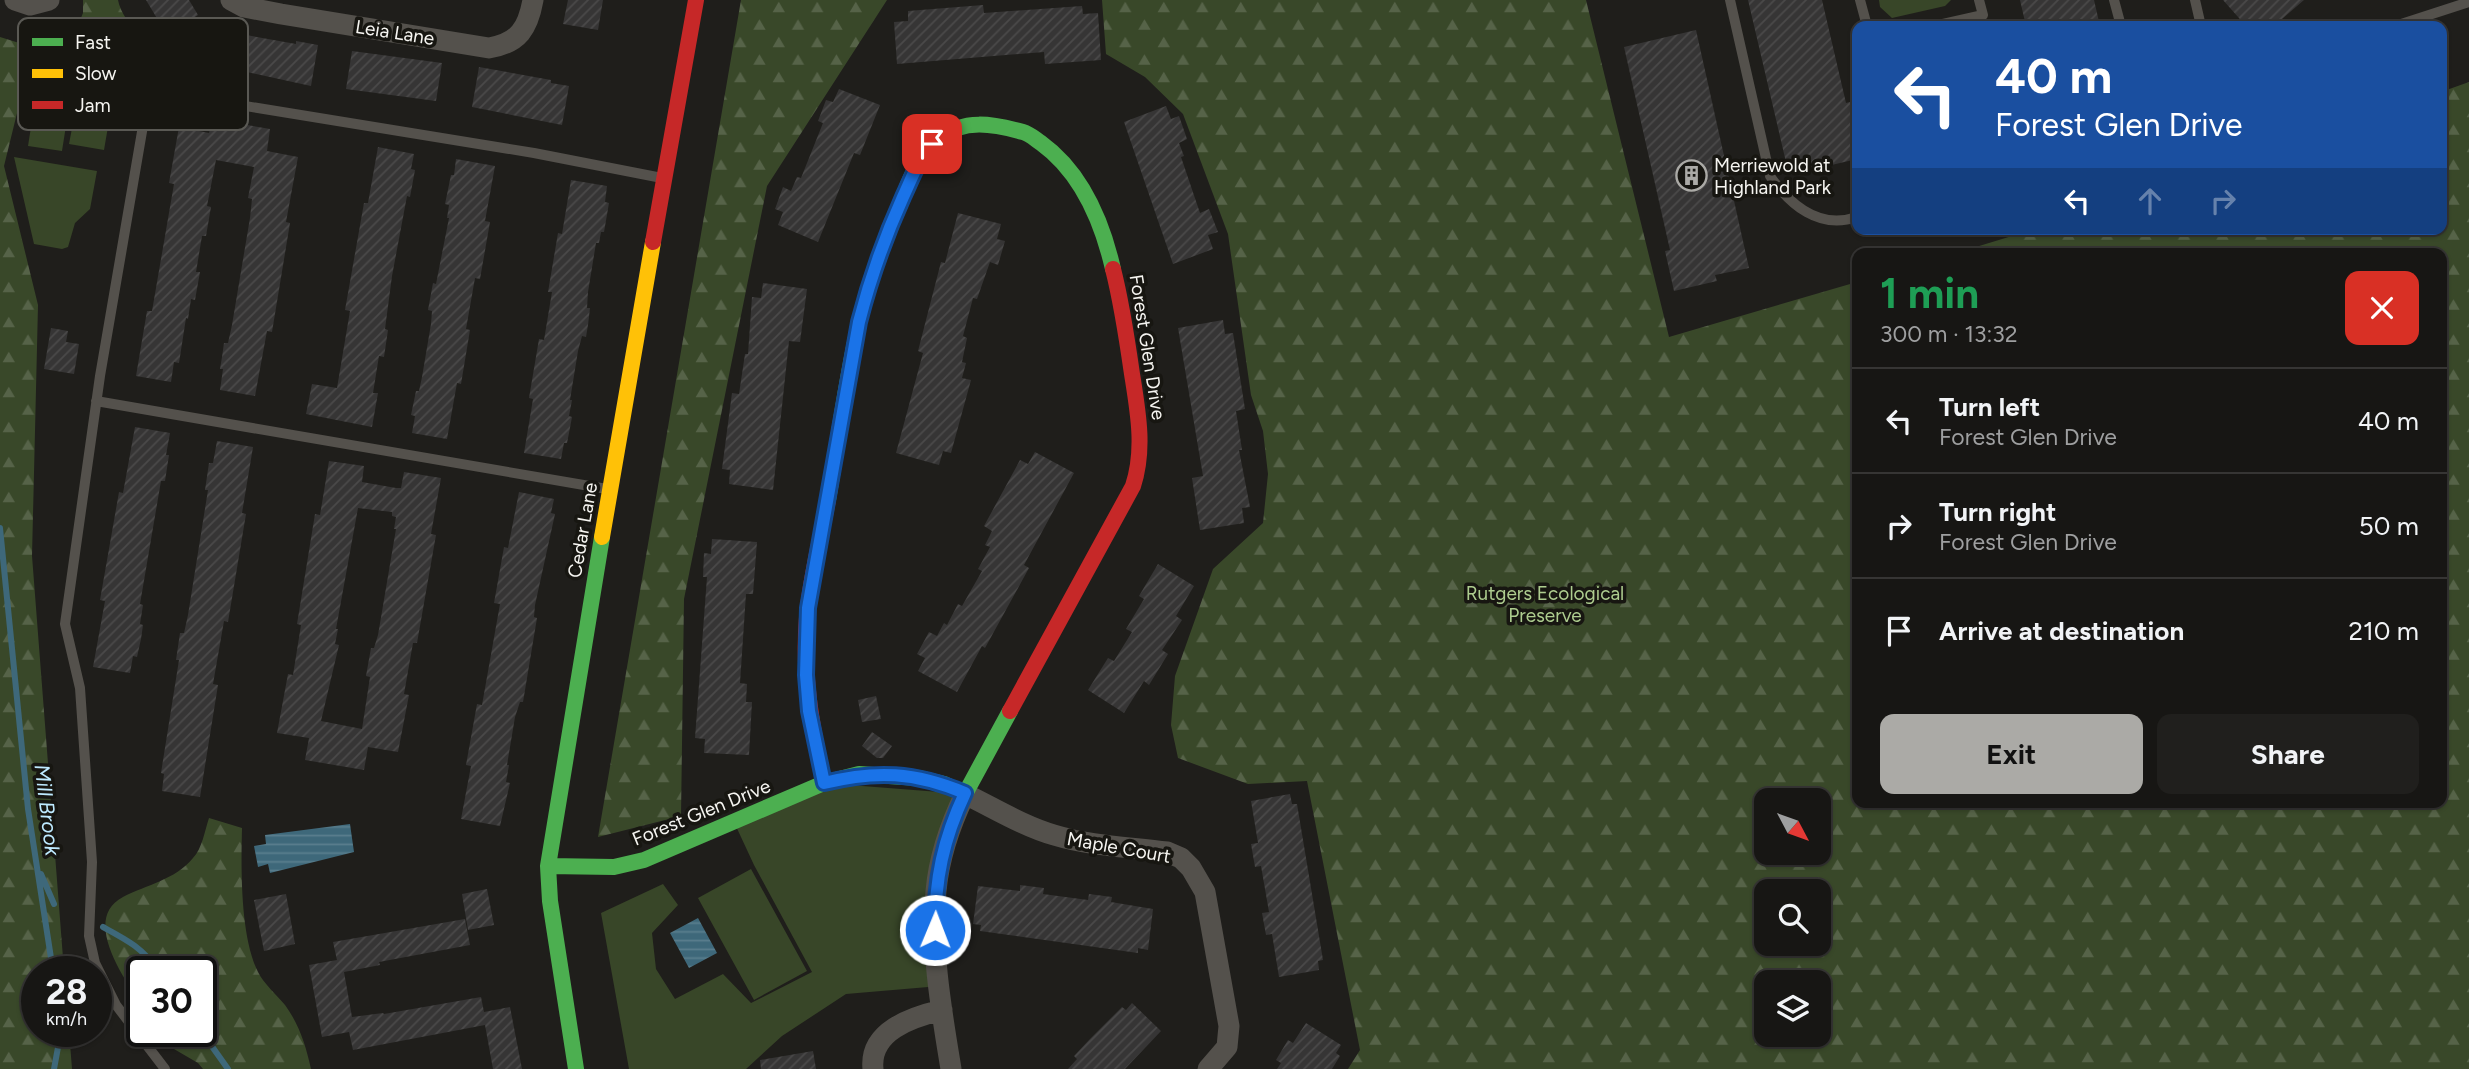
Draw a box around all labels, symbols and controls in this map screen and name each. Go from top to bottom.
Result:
street label: Leia Lane [354,15,436,50]
legend [18,18,248,130]
text: Fast [75,31,111,54]
text: 40 m [1995,46,2112,105]
icon: left [1880,49,1971,140]
text: Slow [75,62,117,85]
text: Jam [75,94,111,117]
text: Forest Glen Drive [1995,106,2243,144]
pin [902,114,962,174]
icon: arrive [913,125,951,163]
place label: Merriewold at Highland Park [1714,154,1832,199]
building icon: Merriewold at Highland Park [1674,159,1708,193]
icon: left [2058,182,2096,220]
icon: ahead [2131,182,2169,220]
icon: right [2204,182,2242,220]
text: 1 min [1880,268,1979,319]
button: close [2345,271,2419,345]
street label: Forest Glen Drive [1125,273,1170,421]
text: 300 m · 13:32 [1880,320,2018,348]
text: Turn left [1939,391,2040,423]
icon: left [1880,402,1918,440]
text: 40 m [2358,405,2419,437]
text: Forest Glen Drive [1939,423,2117,451]
street label: Cedar Lane [563,481,602,580]
text: Turn right [1939,496,2056,528]
icon: right [1880,507,1918,545]
text: 50 m [2359,510,2419,542]
text: Forest Glen Drive [1939,528,2117,556]
park label: Rutgers Ecological Preserve [1466,582,1624,627]
icon: arrive [1880,612,1918,650]
text: Arrive at destination [1939,615,2184,647]
text: 210 m [2349,615,2419,647]
button: Exit [1880,714,2143,794]
button: Share [2157,714,2419,794]
water label: Mill Brook [29,763,66,858]
street label: Forest Glen Drive [629,774,774,851]
north arrow [1754,788,1830,864]
map controls [1754,788,1831,1047]
street label: Maple Court [1065,827,1173,868]
button: search [1754,879,1831,956]
position arrow [898,893,972,967]
speed limit sign: 30 [126,956,217,1047]
button: layers [1754,970,1831,1047]
text: 28 [46,971,87,1013]
text: km/h [46,1008,87,1030]

